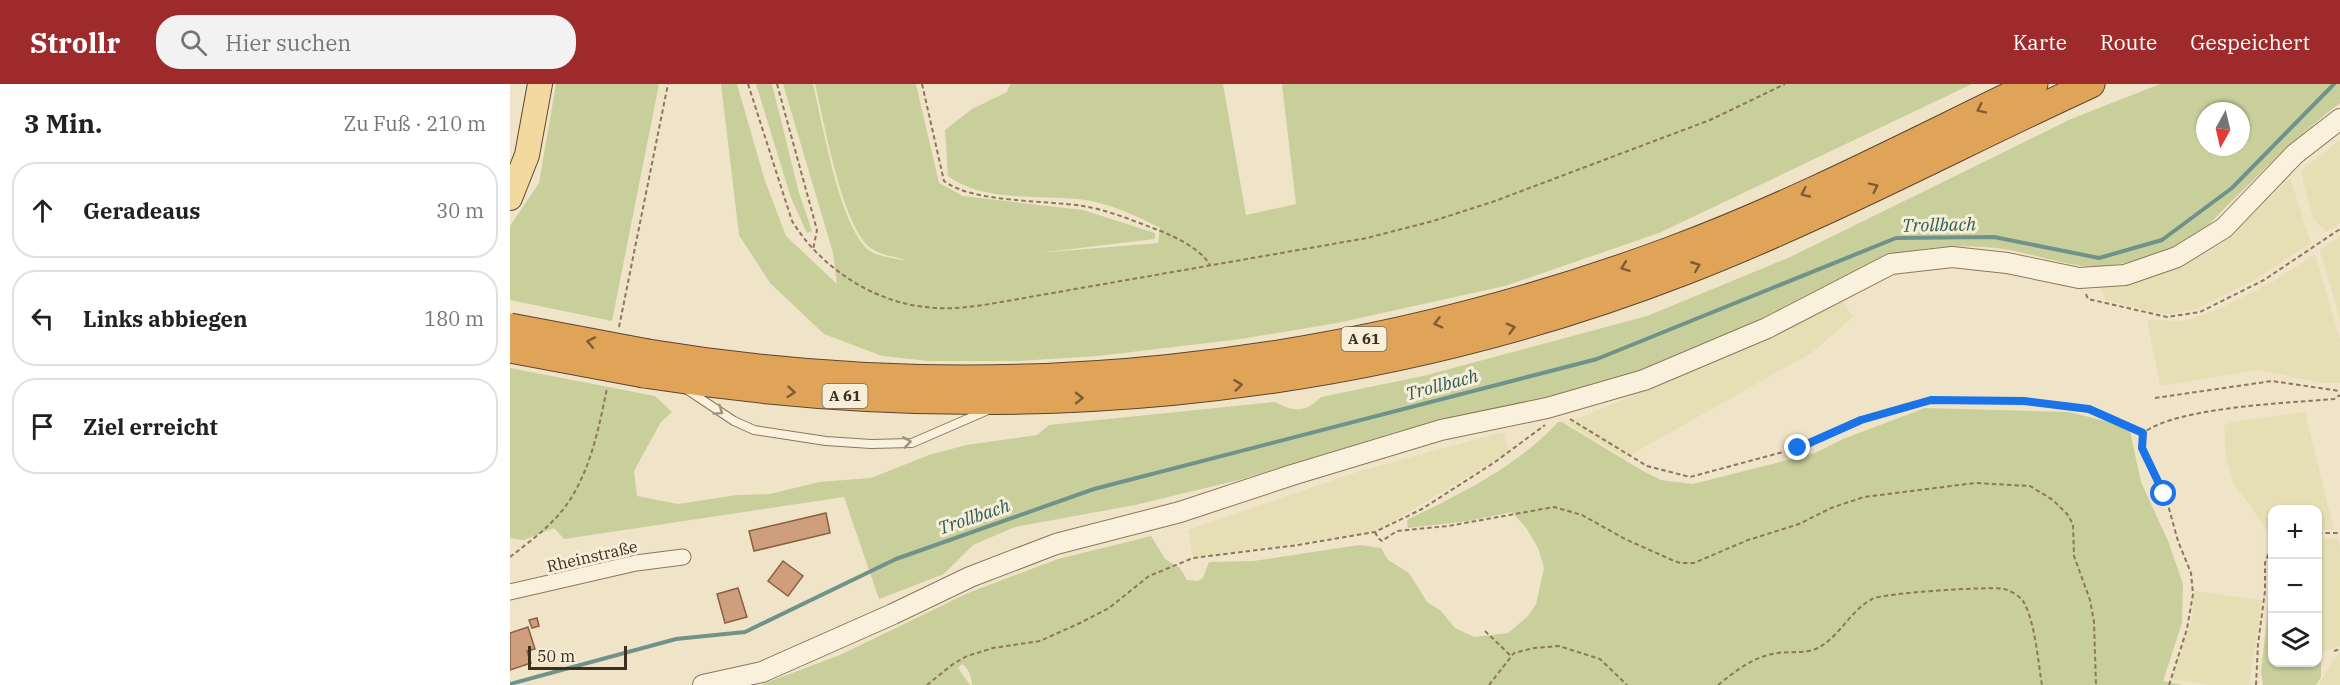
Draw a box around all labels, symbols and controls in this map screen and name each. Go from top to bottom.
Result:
search box [156,15,576,69]
text: Strollr [30,24,120,61]
icon: search [177,26,210,59]
text: Hier suchen [225,28,351,57]
text: Karte [2013,28,2067,56]
text: Route [2100,28,2157,56]
text: Gespeichert [2190,28,2310,56]
one-way arrow [1976,102,1987,114]
north arrow [2196,102,2250,156]
text: 3 Min. [24,106,102,140]
text: Zu Fuß · 210 m [344,110,486,137]
one-way arrow [1867,183,1878,195]
one-way arrow [1800,186,1811,198]
icon: ahead [26,194,59,227]
text: Geradeaus [83,196,200,225]
text: 30 m [436,197,484,224]
water label: Trollbach [1902,212,1976,237]
one-way arrow [1620,260,1630,273]
one-way arrow [1689,261,1700,273]
icon: left [26,302,59,335]
text: Links abbiegen [83,304,248,333]
text: 180 m [424,305,484,332]
one-way arrow [1433,316,1444,328]
one-way arrow [1506,323,1516,336]
road number: A 61 [1342,327,1386,351]
one-way arrow [586,336,596,349]
water label: Trollbach [1403,364,1481,405]
one-way arrow [1234,380,1243,392]
road number: A 61 [822,384,868,408]
one-way arrow [786,385,795,398]
one-way arrow [1075,392,1084,404]
one-way arrow [713,403,723,415]
icon: arrive [26,410,59,443]
text: Ziel erreicht [83,412,218,441]
route end [1784,434,1810,460]
one-way arrow [903,436,912,448]
route start [2150,480,2176,506]
water label: Trollbach [935,494,1013,539]
map controls [2268,505,2322,667]
button: + [2268,505,2322,559]
street label: Rheinstraße [545,536,639,576]
button: − [2268,559,2322,613]
button: layers [2268,613,2322,667]
scale bar [528,643,627,670]
text: 50 m [537,646,575,666]

